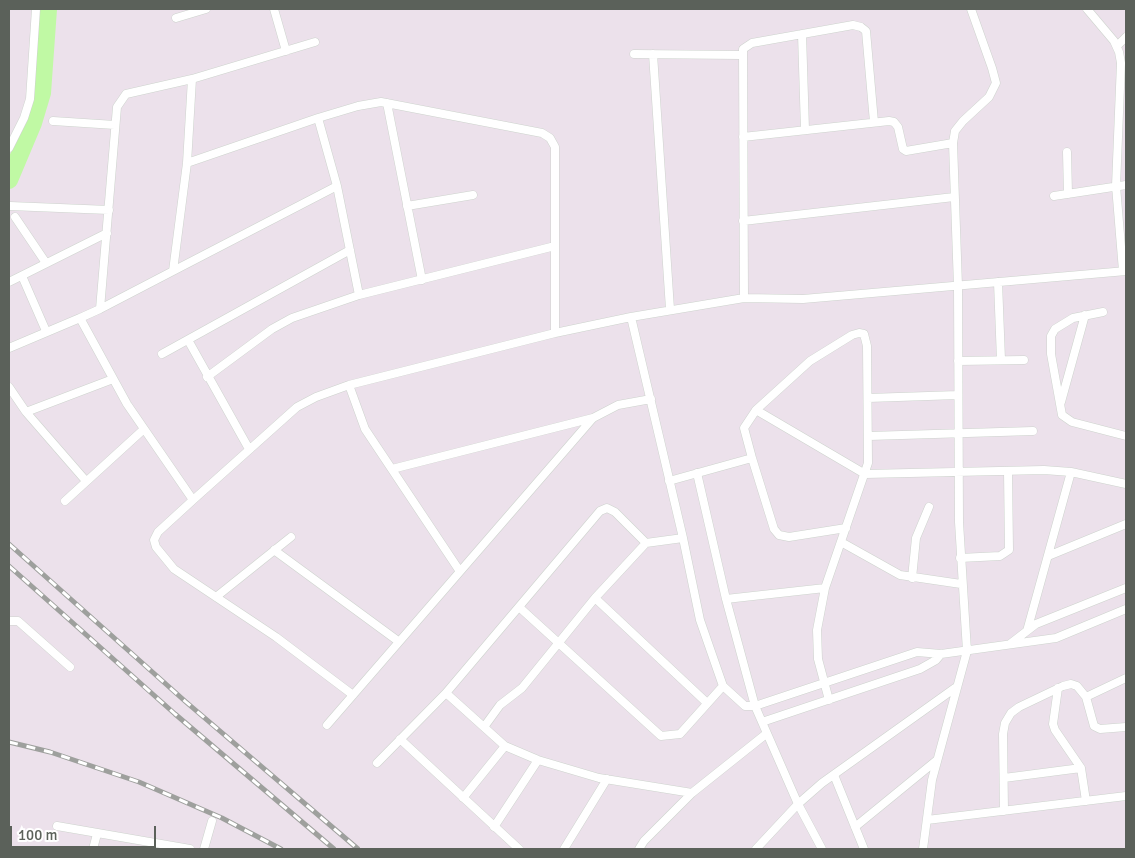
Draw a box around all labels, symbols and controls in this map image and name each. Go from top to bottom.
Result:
scale bar [12,816,159,848]
text: 100 m [18,826,58,844]

